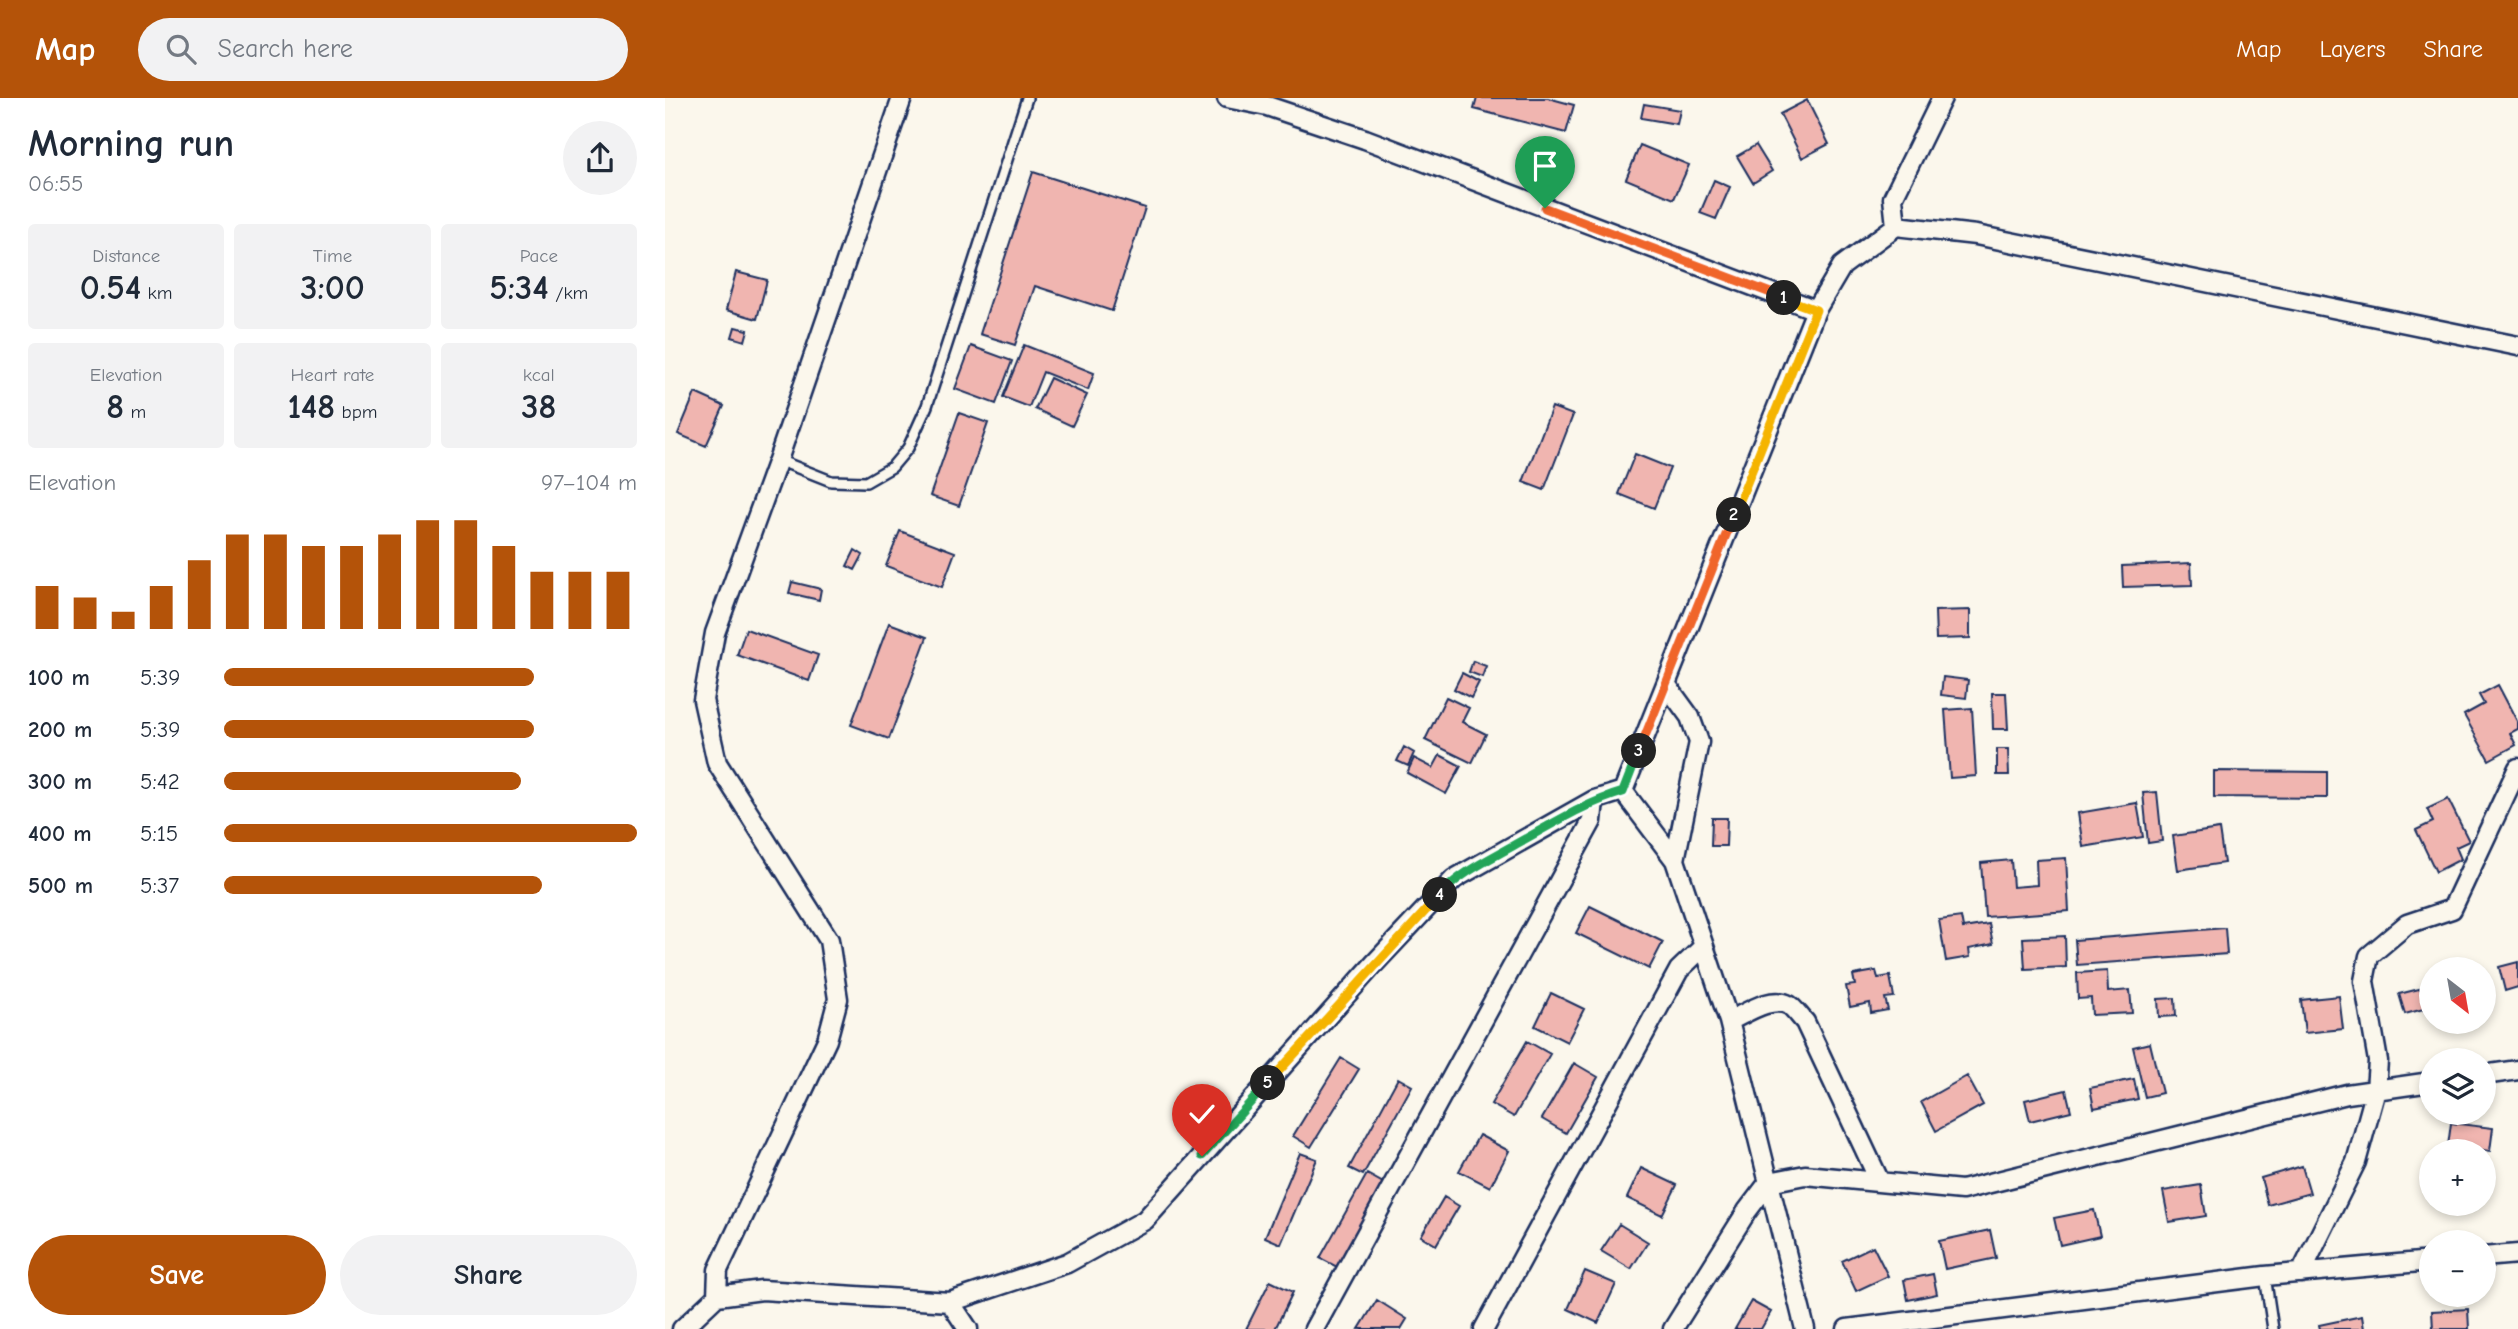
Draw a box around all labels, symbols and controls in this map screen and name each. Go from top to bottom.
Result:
search box [138,18,628,81]
text: Map [35,30,96,68]
icon: search [162,30,200,68]
text: Search here [218,34,353,64]
text: Map [2236,35,2282,63]
text: Layers [2320,35,2385,63]
text: Share [2423,35,2483,63]
button: share [563,121,637,195]
text: Morning run [28,122,234,166]
pin [1515,136,1575,208]
icon: arrive [1526,147,1564,185]
text: 06:55 [28,170,84,197]
text: Distance [92,245,160,267]
text: Time [313,245,352,267]
text: Pace [520,245,558,267]
text: 0.54 [80,267,141,308]
text: 3:00 [300,267,365,308]
text: 5:34 [489,267,549,308]
pin: 1 [1767,280,1801,316]
text: km [141,282,172,304]
text: /km [549,282,588,304]
text: 1 [1780,286,1787,308]
text: Elevation [90,364,163,386]
text: Heart rate [291,364,374,386]
text: kcal [523,364,555,386]
text: 8 [106,386,124,427]
text: 148 [287,386,335,427]
text: 38 [521,386,556,427]
text: m [124,401,146,423]
text: bpm [335,401,378,423]
text: Elevation [28,469,116,496]
text: 97–104 m [541,469,637,496]
pin: 2 [1717,498,1751,532]
text: 2 [1729,503,1738,525]
text: 100 m [28,664,90,691]
text: 5:39 [140,664,180,691]
text: 200 m [28,716,92,743]
text: 5:39 [140,716,180,743]
pin: 3 [1621,734,1657,768]
text: 3 [1634,739,1643,761]
text: 300 m [28,768,92,795]
text: 5:42 [140,768,180,795]
text: 400 m [28,820,92,847]
text: 5:15 [140,820,178,847]
text: 500 m [28,872,93,899]
text: 5:37 [140,872,179,899]
pin: 4 [1423,878,1457,912]
text: 4 [1435,883,1444,905]
north arrow [2419,957,2495,1034]
map controls [2419,957,2496,1307]
button: layers [2419,1048,2496,1125]
pin: 5 [1251,1066,1285,1100]
text: 5 [1262,1071,1273,1093]
pin [1172,1084,1232,1156]
icon: check [1183,1095,1221,1133]
button: + [2419,1139,2496,1216]
button: − [2419,1230,2496,1307]
button: Save [28,1235,326,1315]
button: Share [340,1235,637,1315]

